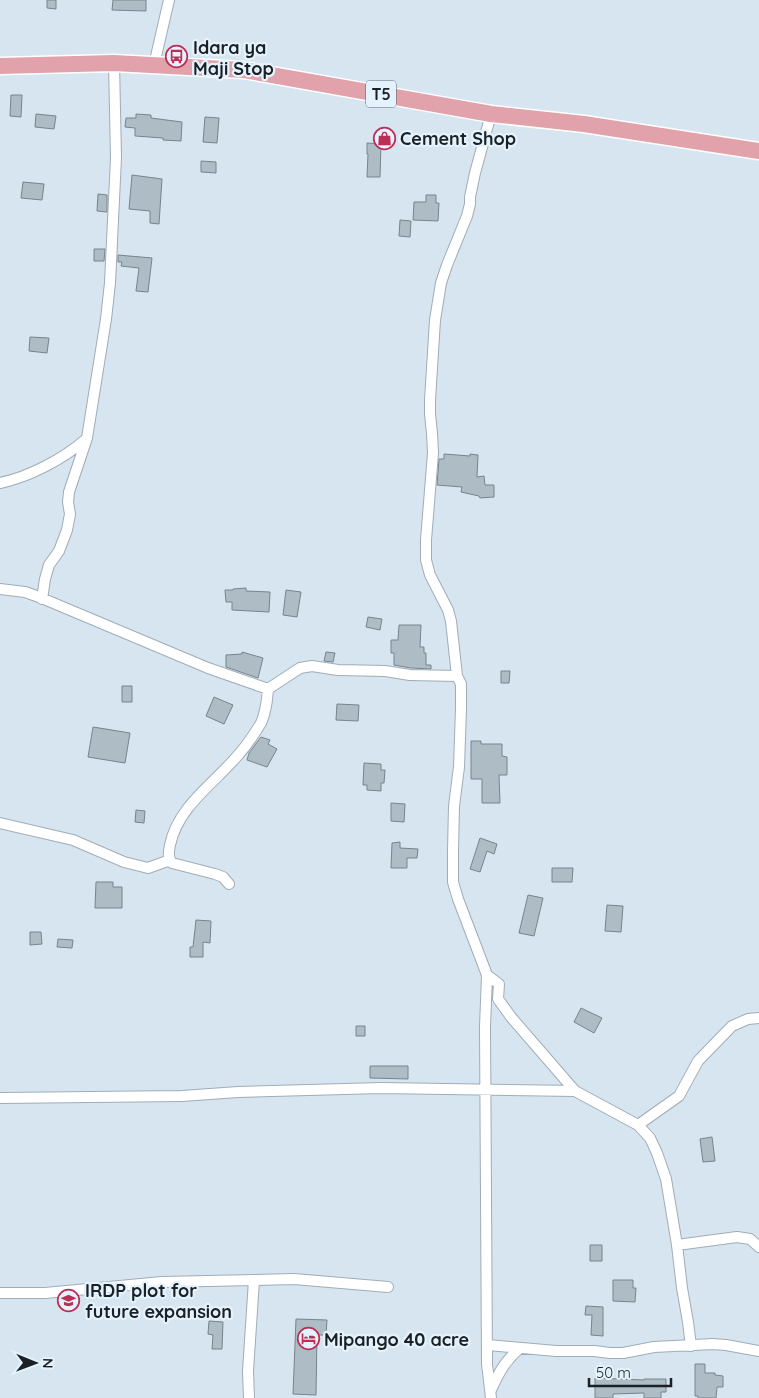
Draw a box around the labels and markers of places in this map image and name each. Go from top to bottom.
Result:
place label: Idara ya Maji Stop [193,36,274,80]
bus stop icon: Idara ya Maji Stop [165,45,189,69]
shop icon: Cement Shop [372,126,396,150]
place label: Cement Shop [400,127,516,150]
place label: IRDP plot for future expansion [85,1279,232,1323]
school or university icon: IRDP plot for future expansion [57,1288,81,1312]
hotel icon: Mipango 40 acre [296,1327,320,1351]
place label: Mipango 40 acre [324,1328,469,1351]

